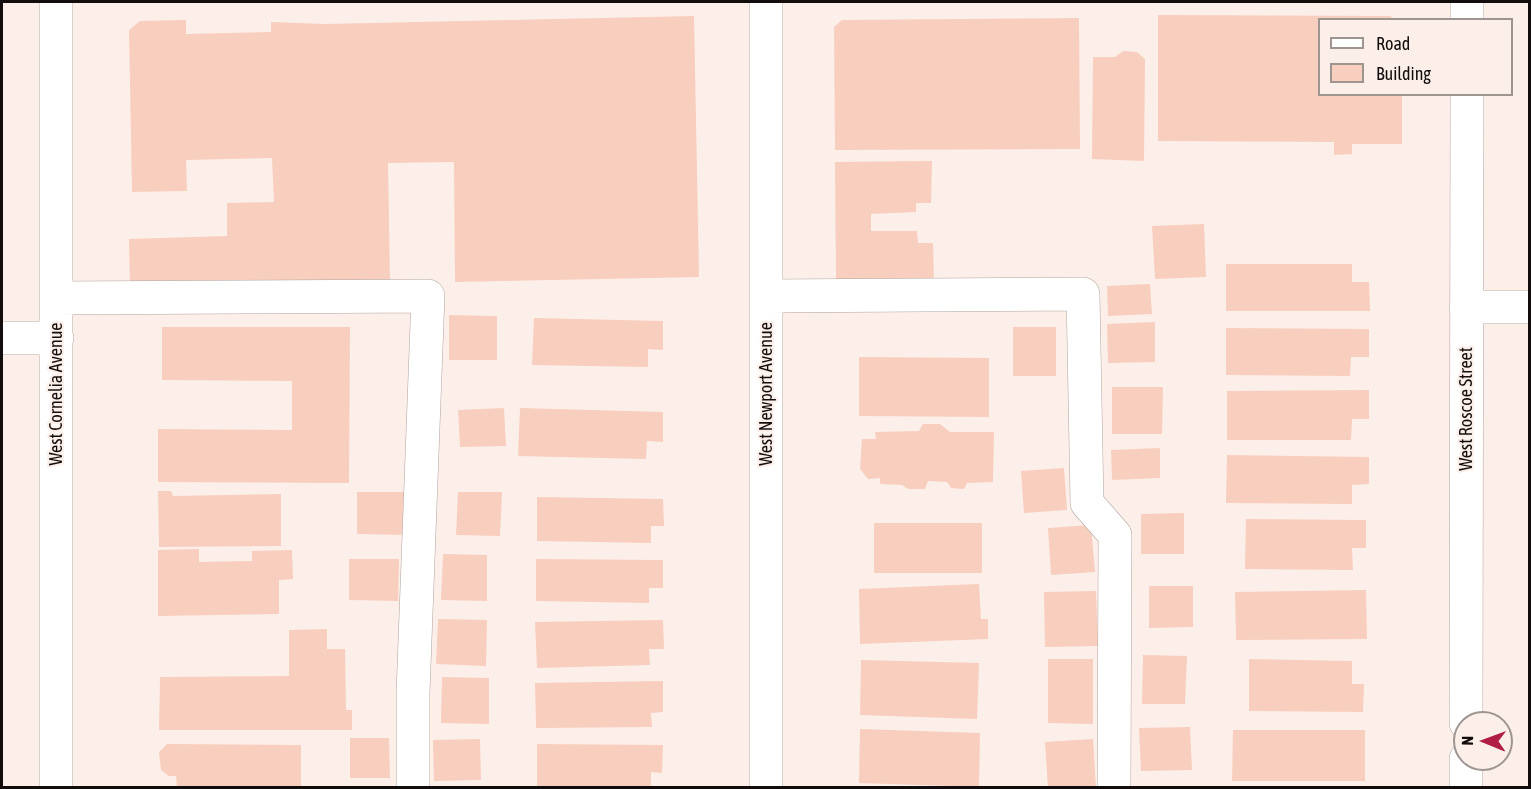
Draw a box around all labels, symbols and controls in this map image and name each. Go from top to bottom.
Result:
legend [1318,18,1513,96]
text: Road [1376,33,1410,54]
text: Building [1376,63,1431,84]
street label: West Cornelia Avenue [45,322,67,466]
street label: West Newport Avenue [755,322,777,466]
street label: West Roscoe Street [1455,347,1477,471]
north arrow [1453,711,1513,771]
text: N [1458,736,1476,746]

